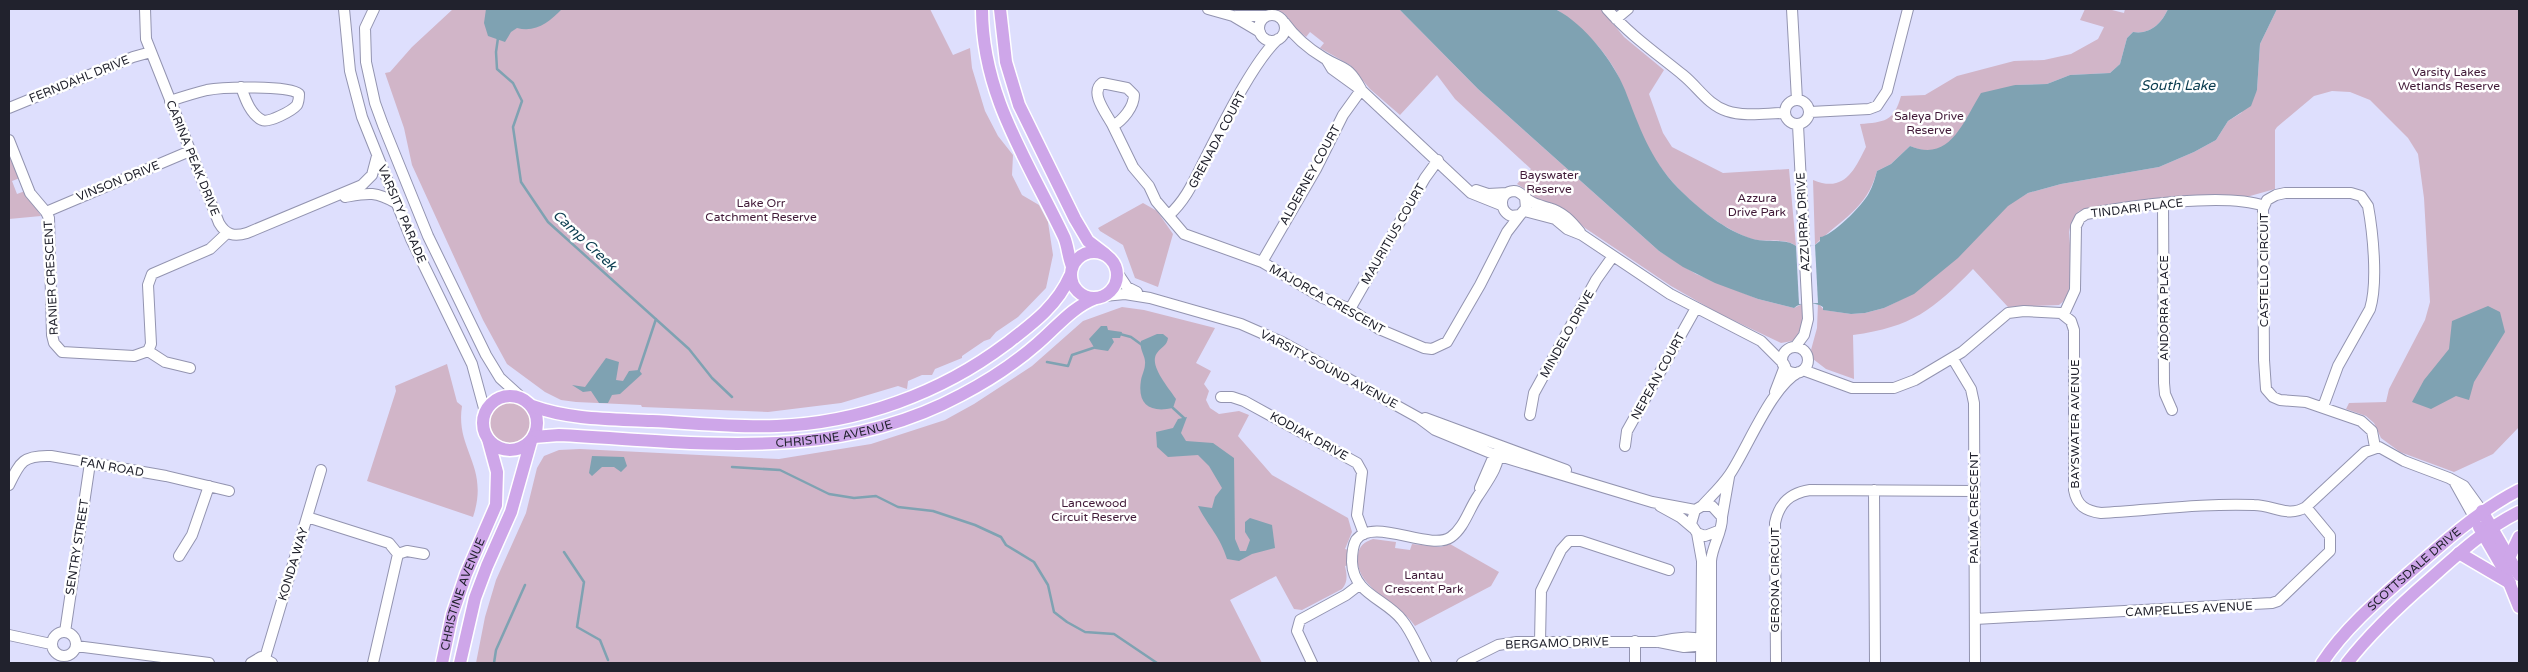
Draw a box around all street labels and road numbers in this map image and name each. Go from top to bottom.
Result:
street label: FERNDAHL DRIVE [27,52,132,106]
street label: GRENADA COURT [1186,89,1249,191]
street label: CARINA PEAK DRIVE [163,98,223,218]
street label: ALDERNEY COURT [1277,122,1344,227]
street label: VINSON DRIVE [74,158,162,204]
street label: VARSITY PARADE [375,163,429,266]
street label: AZZURRA DRIVE [1793,172,1813,272]
street label: MAURITIUS COURT [1358,180,1428,287]
street label: TINDARI PLACE [2090,195,2184,221]
street label: CASTELLO CIRCUIT [2257,212,2271,327]
street label: RANIER CRESCENT [41,220,61,336]
street label: ANDORRA PLACE [2157,255,2171,361]
street label: MAJORCA CRESCENT [1267,261,1388,337]
street label: MINDELO DRIVE [1537,287,1597,380]
street label: VARSITY SOUND AVENUE [1258,327,1400,411]
street label: NEPEAN COURT [1628,329,1688,422]
street label: BAYSWATER AVENUE [2068,359,2082,489]
street label: KODIAK DRIVE [1268,409,1351,463]
street label: CHRISTINE AVENUE [775,417,894,450]
street label: PALMA CRESCENT [1967,451,1981,564]
street label: FAN ROAD [79,455,145,479]
street label: SENTRY STREET [63,497,92,596]
street label: SCOTTSDALE DRIVE [2364,524,2464,614]
street label: KONDA WAY [275,525,311,602]
street label: GERONA CIRCUIT [1768,527,1782,633]
street label: CHRISTINE AVENUE [438,535,488,652]
street label: CAMPELLES AVENUE [2125,599,2253,619]
street label: BERGAMO DRIVE [1505,634,1610,652]

